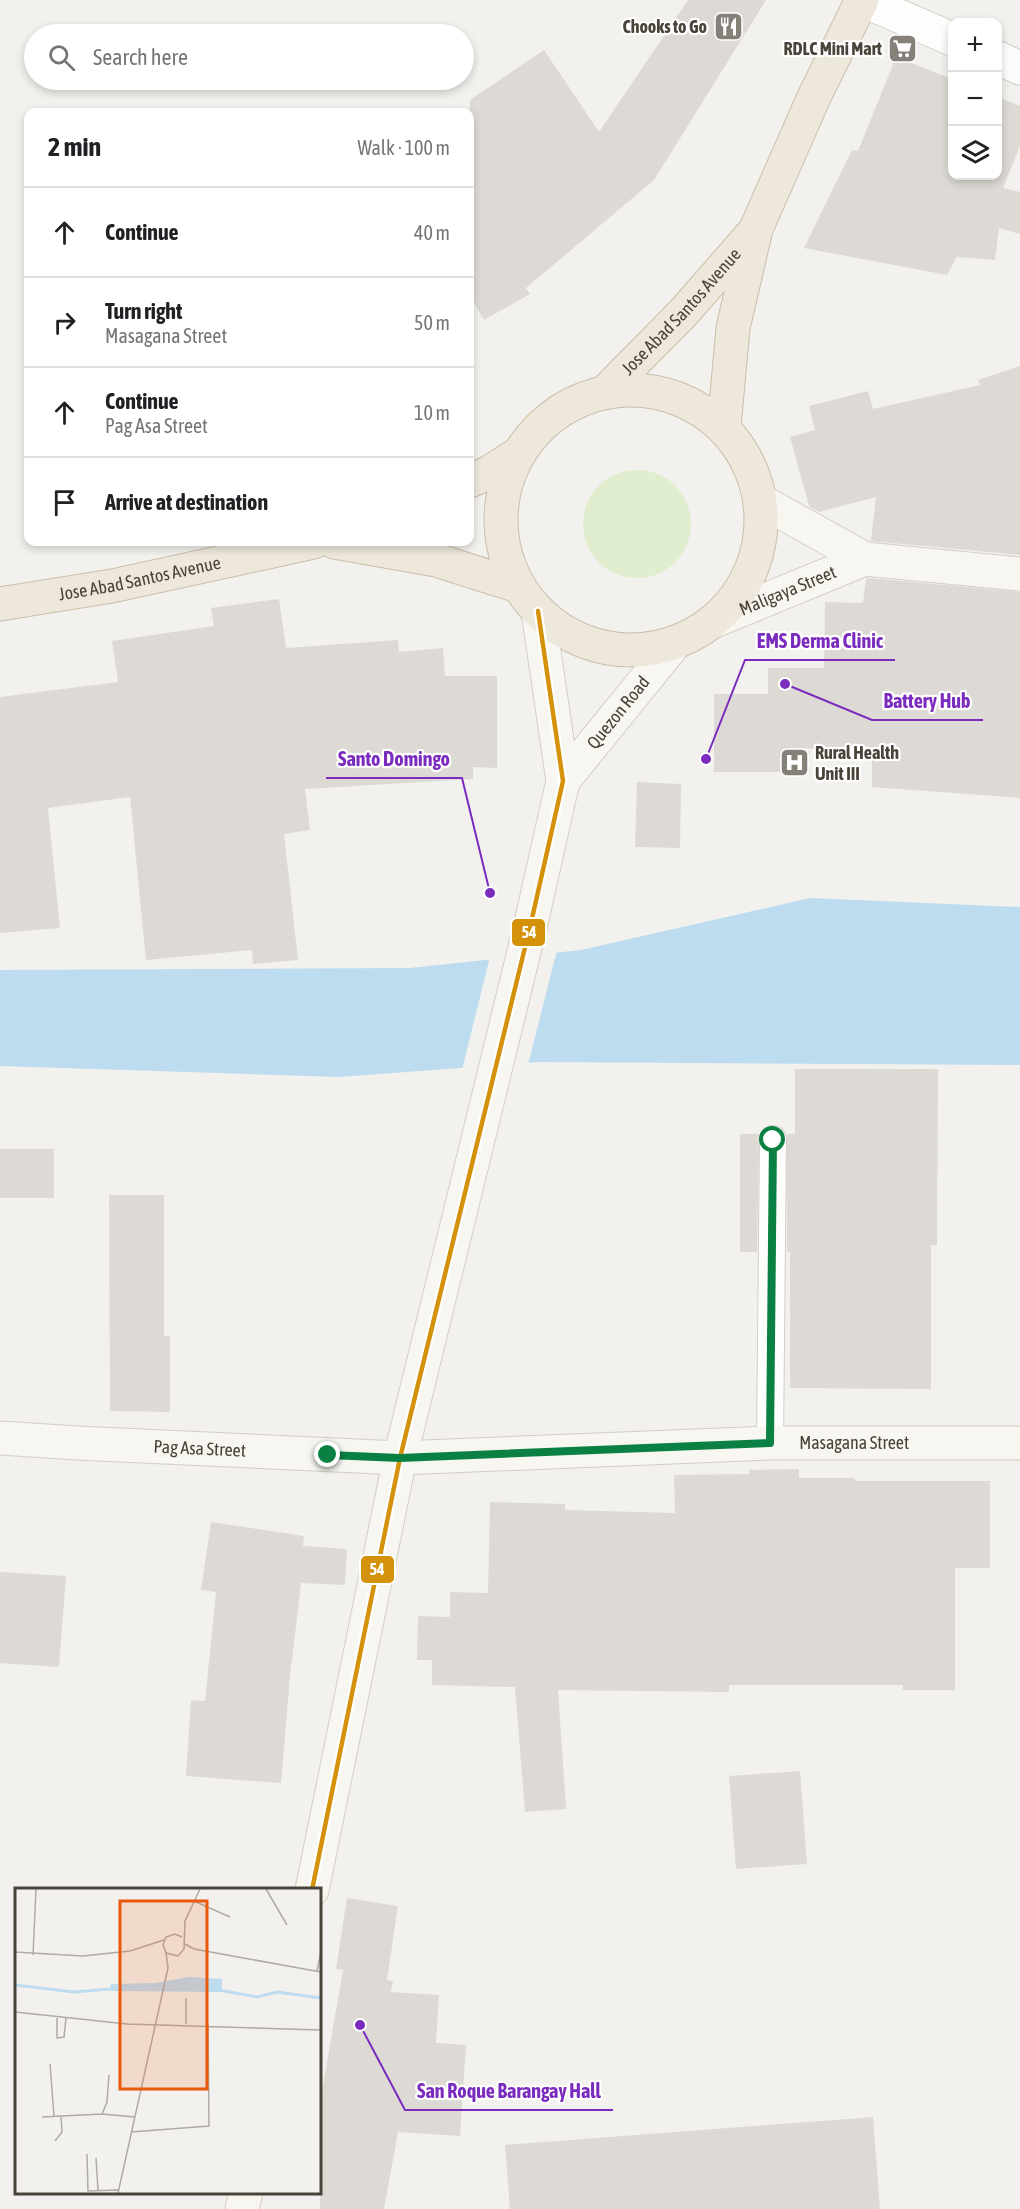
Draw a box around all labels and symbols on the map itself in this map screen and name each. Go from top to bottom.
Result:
restaurant icon: Chooks to Go [712,11,744,43]
place label: Chooks to Go [623,16,707,37]
supermarket icon: RDLC Mini Mart [887,33,919,65]
place label: RDLC Mini Mart [783,38,883,59]
street label: Jose Abad Santos Avenue [617,244,745,379]
street label: Jose Abad Santos Avenue [57,552,223,604]
street label: Maligaya Street [736,561,839,620]
callout: EMS Derma Clinic [745,622,895,660]
text: EMS Derma Clinic [757,629,884,652]
street label: Quezon Road [582,672,654,753]
callout: Battery Hub [872,682,983,720]
text: Battery Hub [884,689,970,712]
callout: Santo Domingo [326,740,462,778]
place label: Rural Health Unit III [815,742,899,784]
text: Santo Domingo [338,747,450,770]
hospital icon: Rural Health Unit III [778,747,810,779]
line badge: 54 [511,918,546,947]
text: 54 [521,923,537,941]
route start [759,1126,785,1152]
street label: Masagana Street [799,1432,909,1453]
street label: Pag Asa Street [153,1436,246,1461]
route end [314,1441,340,1467]
line badge: 54 [360,1555,395,1584]
text: 54 [369,1560,385,1578]
inset map [15,1888,321,2194]
callout: San Roque Barangay Hall [405,2072,613,2110]
text: San Roque Barangay Hall [417,2079,602,2102]

